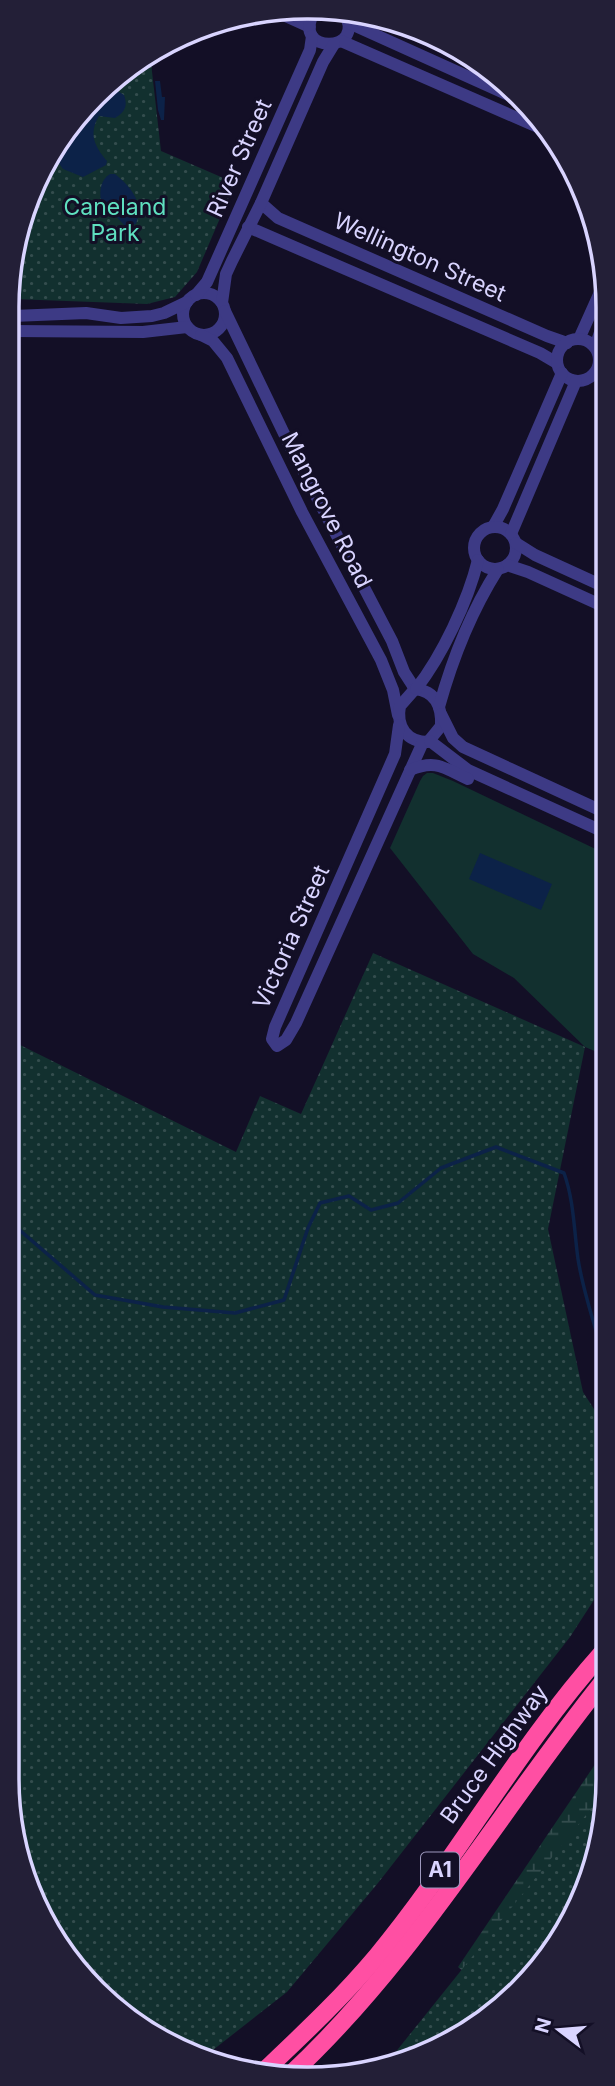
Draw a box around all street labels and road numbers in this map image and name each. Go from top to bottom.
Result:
street label: River Street [201,94,278,221]
street label: Wellington Street [330,207,511,308]
street label: Mangrove Road [276,428,378,592]
street label: Victoria Street [247,860,335,1013]
street label: Bruce Highway [434,1679,554,1829]
road number: A1 [421,1853,459,1888]

